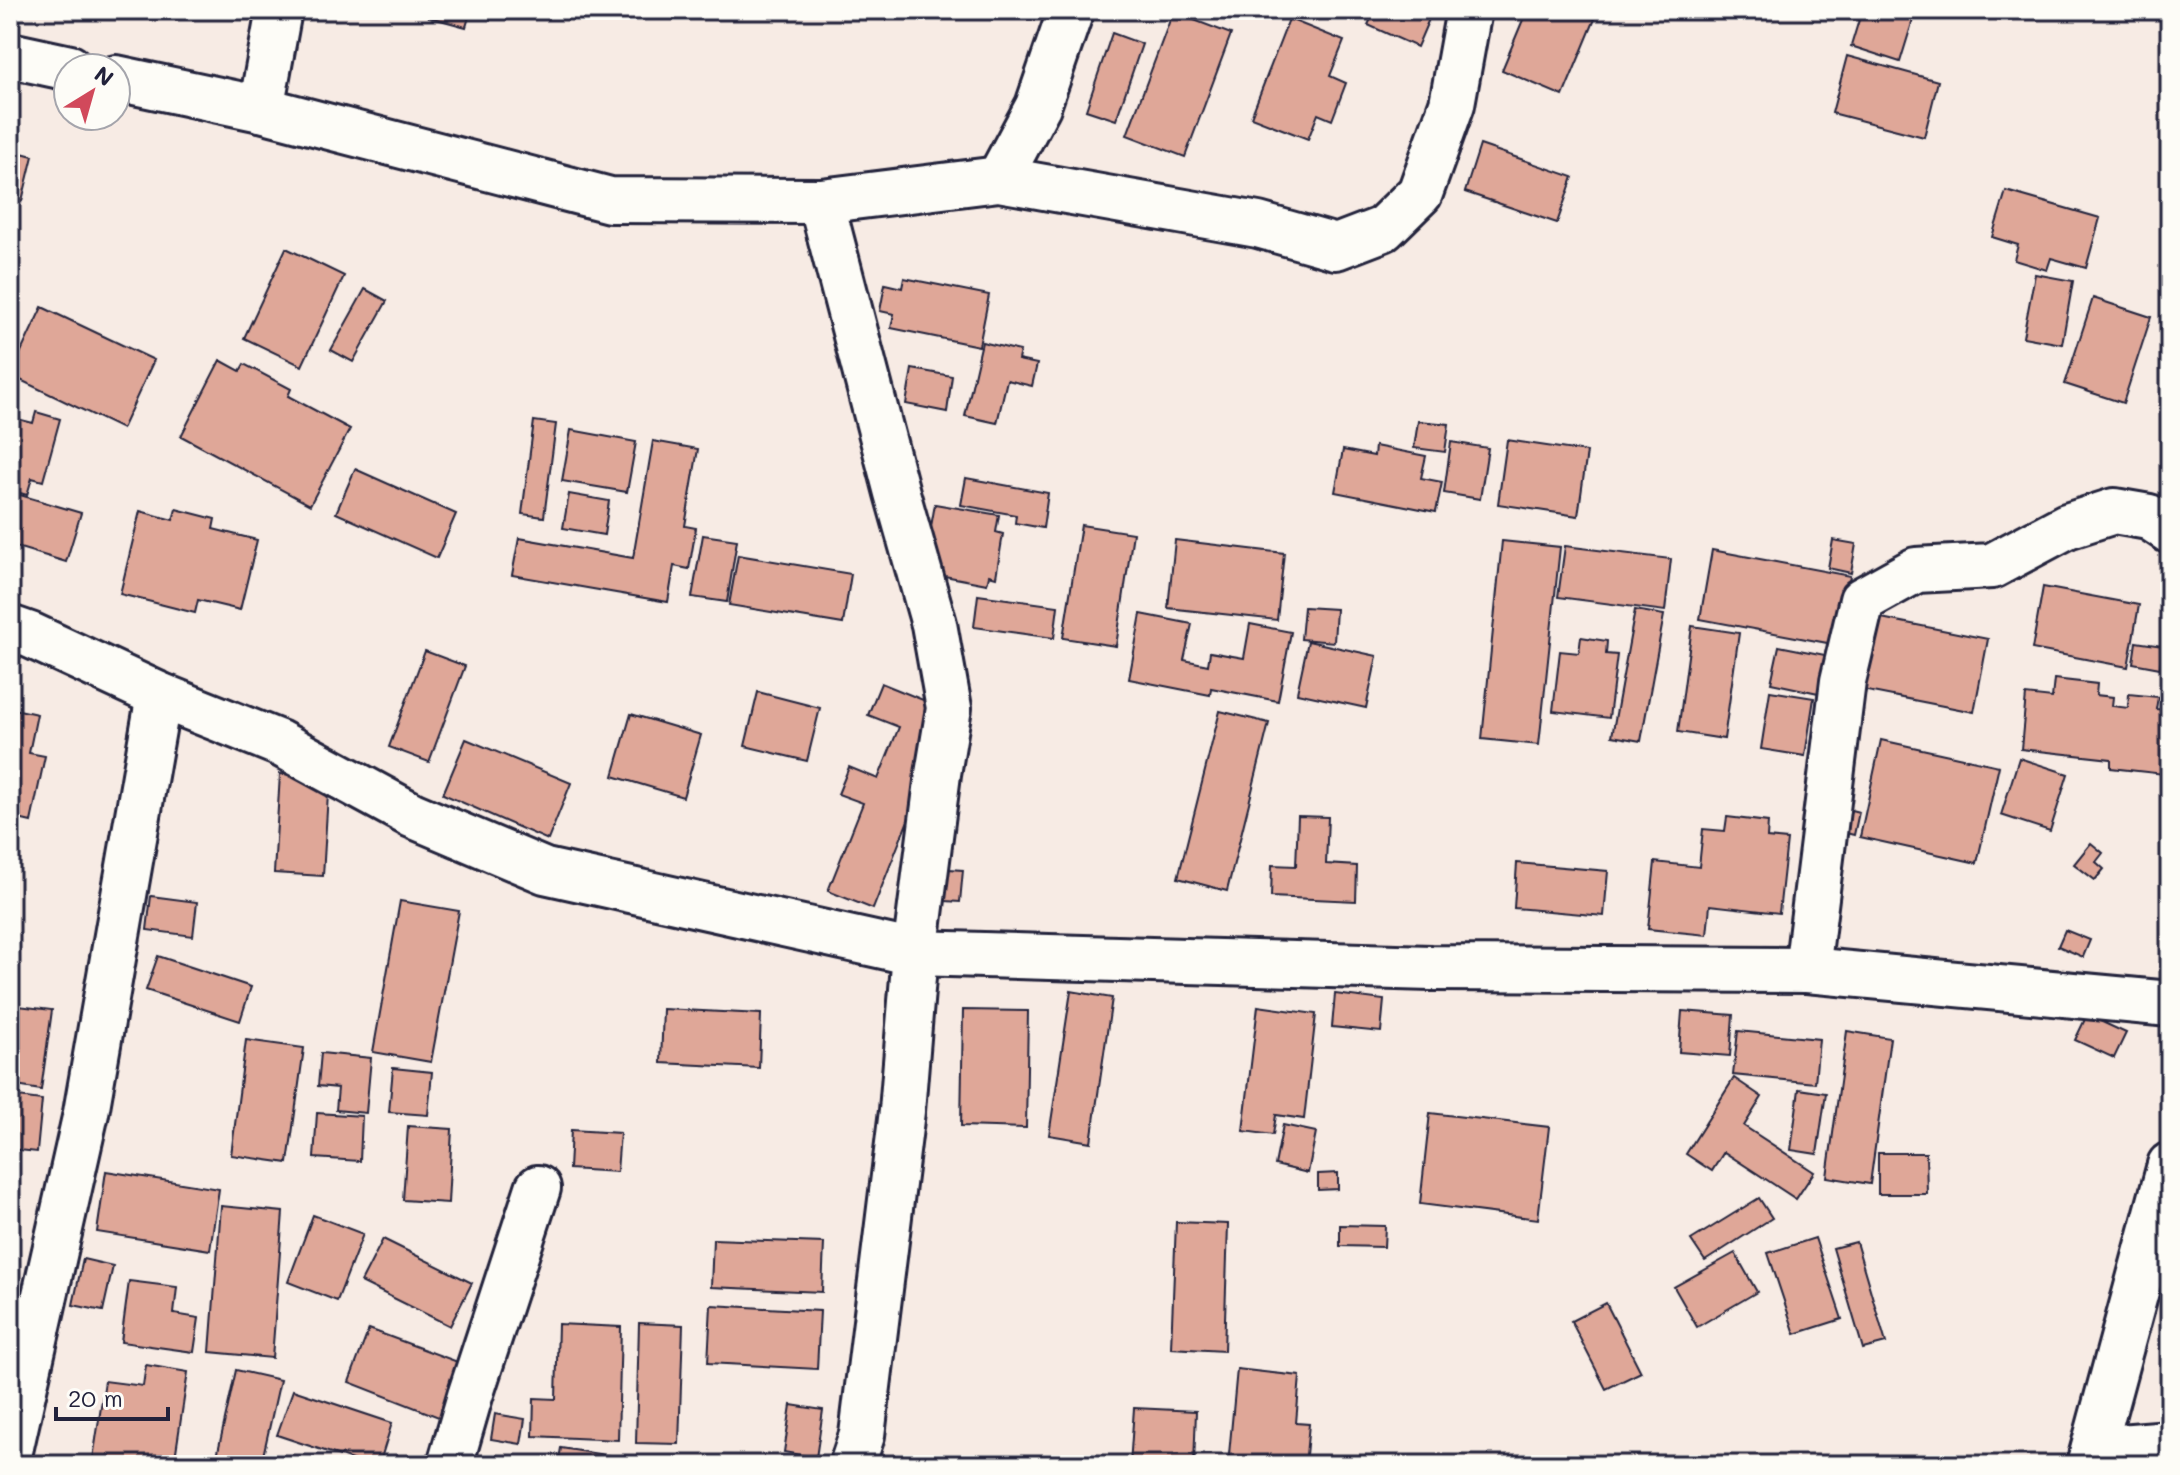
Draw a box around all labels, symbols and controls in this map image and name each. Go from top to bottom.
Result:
north arrow [52,52,132,132]
text: N [89,59,120,92]
scale bar [56,1371,168,1421]
text: 20 m [68,1382,123,1413]

